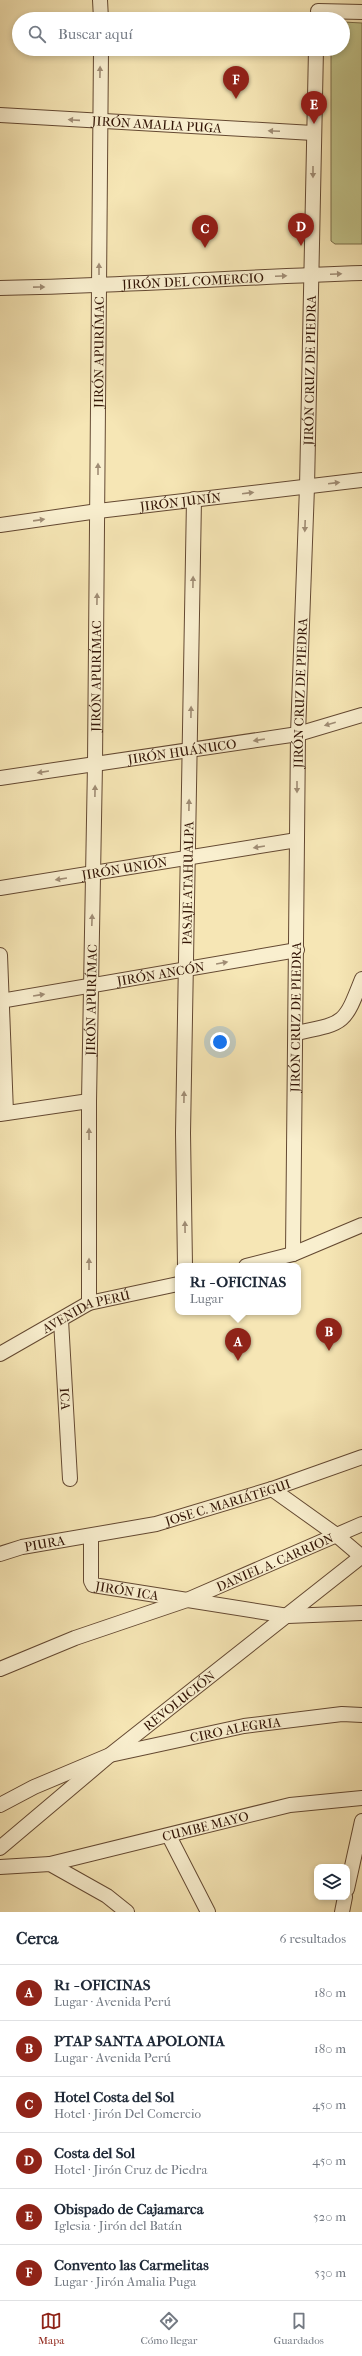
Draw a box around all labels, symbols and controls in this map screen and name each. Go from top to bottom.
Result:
search box [12,12,350,56]
icon: search [26,23,48,45]
text: Buscar aquí [58,25,133,43]
one-way arrow [97,66,104,78]
pin: F [223,66,249,99]
pin: E [301,91,327,124]
street label: JIRÓN AMALIA PUGA [90,113,223,136]
one-way arrow [68,117,80,124]
one-way arrow [268,128,280,135]
one-way arrow [310,166,316,179]
pin: D [288,213,314,246]
pin: C [192,215,218,248]
one-way arrow [96,262,102,275]
street label: JIRÓN DEL COMERCIO [121,270,264,292]
one-way arrow [330,271,343,277]
one-way arrow [275,272,287,279]
one-way arrow [33,284,45,291]
street label: JIRÓN CRUZ DE PIEDRA [301,294,319,446]
street label: JIRÓN APURÍMAC [91,296,107,409]
one-way arrow [95,462,101,475]
one-way arrow [328,480,340,486]
street label: JIRÓN JUNÍN [138,490,222,514]
one-way arrow [242,490,254,497]
one-way arrow [33,517,45,523]
one-way arrow [302,520,308,533]
one-way arrow [190,575,196,588]
one-way arrow [94,592,100,605]
street label: JIRÓN CRUZ DE PIEDRA [291,617,310,769]
street label: JIRÓN APURÍMAC [88,620,104,733]
one-way arrow [188,705,194,718]
one-way arrow [323,721,335,727]
street label: JIRÓN HUÁNUCO [126,736,237,767]
one-way arrow [253,737,265,743]
one-way arrow [37,769,49,775]
one-way arrow [294,781,300,794]
one-way arrow [92,784,98,797]
one-way arrow [186,798,192,811]
street label: PASAJE ATAHUALPA [179,820,196,945]
one-way arrow [253,844,265,850]
street label: JIRÓN UNIÓN [79,854,169,883]
one-way arrow [55,876,67,882]
one-way arrow [89,914,96,926]
street label: JIRÓN CRUZ DE PIEDRA [288,941,304,1093]
street label: JIRÓN APURÍMAC [83,944,100,1057]
street label: JIRÓN ANCÓN [115,959,206,989]
one-way arrow [216,960,228,966]
one-way arrow [32,991,45,997]
your location [210,1032,230,1052]
one-way arrow [181,1090,187,1103]
one-way arrow [86,1127,92,1140]
one-way arrow [181,1221,188,1233]
one-way arrow [86,1257,92,1270]
popup [175,1263,301,1315]
text: R1 - OFICINAS [190,1273,286,1291]
street label: AVENIDA PERÚ [39,1287,132,1337]
text: Lugar [190,1291,223,1306]
pin: B [316,1318,342,1351]
pin: A [225,1328,251,1361]
street label: ICA [57,1387,73,1411]
street label: JOSE C. MARIÁTEGUI [162,1476,293,1529]
street label: DANIEL A. CARRION [214,1530,336,1594]
street label: PIURA [23,1533,67,1554]
street label: JIRÓN ICA [93,1578,160,1603]
street label: REVOLUCIÓN [141,1668,218,1734]
street label: CIRO ALEGRIA [189,1714,282,1745]
street label: CUMBE MAYO [161,1808,250,1844]
map controls [314,1864,350,1900]
button: layers [314,1864,350,1900]
text: Cerca [16,1928,58,1948]
text: 6 resultados [279,1931,346,1946]
text: R1 - OFICINAS [54,1976,151,1994]
text: A [25,1985,33,2000]
text: 180 m [314,1985,346,2000]
text: Lugar · Avenida Perú [54,1994,171,2009]
text: PTAP SANTA APOLONIA [54,2032,225,2050]
text: B [25,2041,33,2056]
text: 180 m [314,2041,346,2056]
text: Lugar · Avenida Perú [54,2050,171,2065]
text: Hotel Costa del Sol [54,2088,174,2106]
text: C [25,2097,33,2112]
text: 450 m [312,2097,346,2112]
text: Hotel · Jirón Del Comercio [54,2106,201,2121]
text: Costa del Sol [54,2144,135,2162]
text: D [24,2153,34,2168]
text: 450 m [312,2153,346,2168]
text: Hotel · Jirón Cruz de Piedra [54,2162,207,2177]
text: Obispado de Cajamarca [54,2200,204,2218]
text: E [25,2209,33,2224]
text: 520 m [313,2209,346,2224]
text: Iglesia · Jirón del Batán [54,2218,182,2233]
text: Convento las Carmelitas [54,2256,209,2274]
text: F [26,2265,32,2280]
text: 530 m [314,2265,346,2280]
text: Lugar · Jirón Amalia Puga [54,2274,196,2289]
tab: Mapa [38,2310,64,2347]
tab: Cómo llegar [140,2310,197,2347]
tab: Guardados [274,2310,324,2347]

